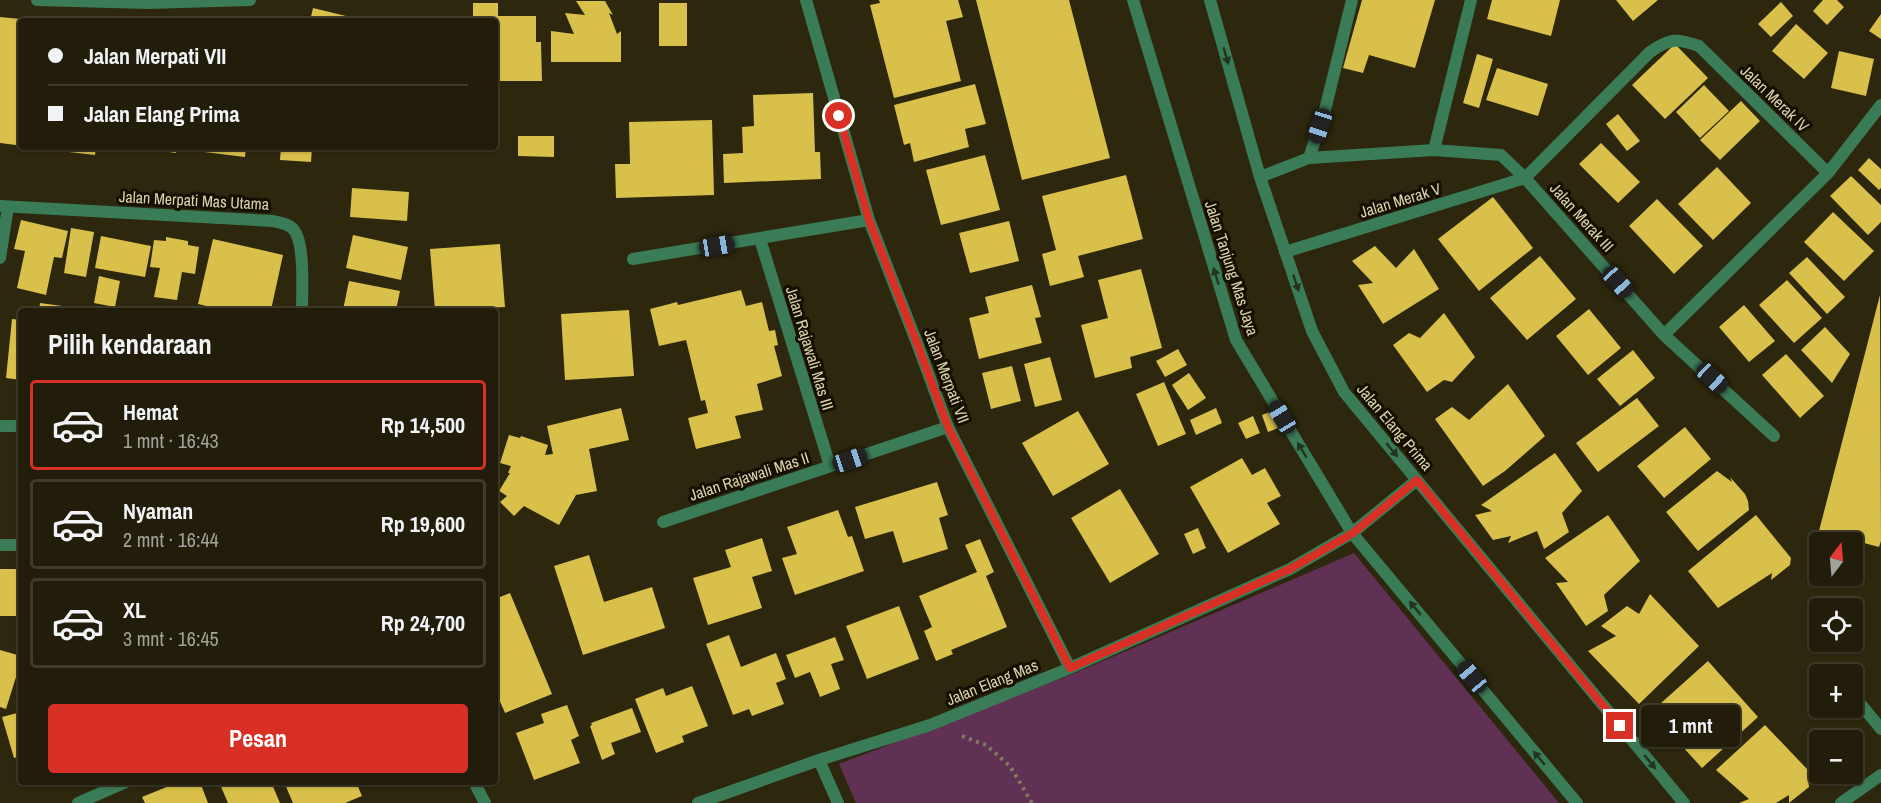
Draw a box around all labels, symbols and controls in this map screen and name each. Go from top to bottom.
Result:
text: Jalan Merpati VII [84,41,226,71]
one-way arrow [1222,47,1231,65]
street label: Jalan Merak IV [1736,60,1814,136]
text: Jalan Elang Prima [84,99,239,129]
route start [825,102,852,129]
car [1306,106,1334,146]
street label: Jalan Merak V [1357,177,1444,223]
street label: Jalan Merak III [1545,178,1619,256]
street label: Jalan Merpati Mas Utama [118,185,270,215]
street label: Jalan Tanjung Mas Jaya [1200,198,1264,339]
car [698,234,736,258]
car [1599,263,1637,301]
one-way arrow [1211,267,1220,285]
one-way arrow [1291,274,1301,292]
street label: Jalan Rajawali Mas III [781,283,839,413]
text: Pilih kendaraan [48,326,212,362]
street label: Jalan Merpati VII [919,326,975,426]
car [1693,359,1731,397]
street label: Jalan Elang Prima [1352,379,1438,476]
text: Hemat [123,397,178,427]
car [1265,397,1299,437]
icon: car [51,398,105,452]
text: Rp 14,500 [381,410,465,440]
text: 1 mnt · 16:43 [123,427,219,454]
one-way arrow [1296,442,1307,458]
one-way arrow [1385,442,1398,457]
street label: Jalan Rajawali Mas II [686,446,812,506]
car [830,446,870,474]
text: Nyaman [123,496,193,526]
icon: car [51,497,105,551]
text: Rp 19,600 [381,509,465,539]
text: 2 mnt · 16:44 [123,526,219,553]
north arrow [1809,532,1863,586]
map controls [1809,532,1863,784]
text: XL [123,595,146,625]
icon: car [51,596,105,650]
button: locate [1809,598,1863,652]
one-way arrow [1408,600,1421,616]
text: Rp 24,700 [381,608,465,638]
text: 3 mnt · 16:45 [123,625,219,652]
street label: Jalan Elang Mas [943,654,1041,710]
car [1454,657,1490,697]
button: + [1809,664,1863,718]
button: Pesan [48,704,468,773]
callout: 1 mnt [1641,705,1740,747]
route end [1606,712,1633,739]
text: 1 mnt [1669,712,1712,739]
button: − [1809,730,1863,784]
one-way arrow [1533,750,1546,766]
one-way arrow [1643,754,1656,769]

